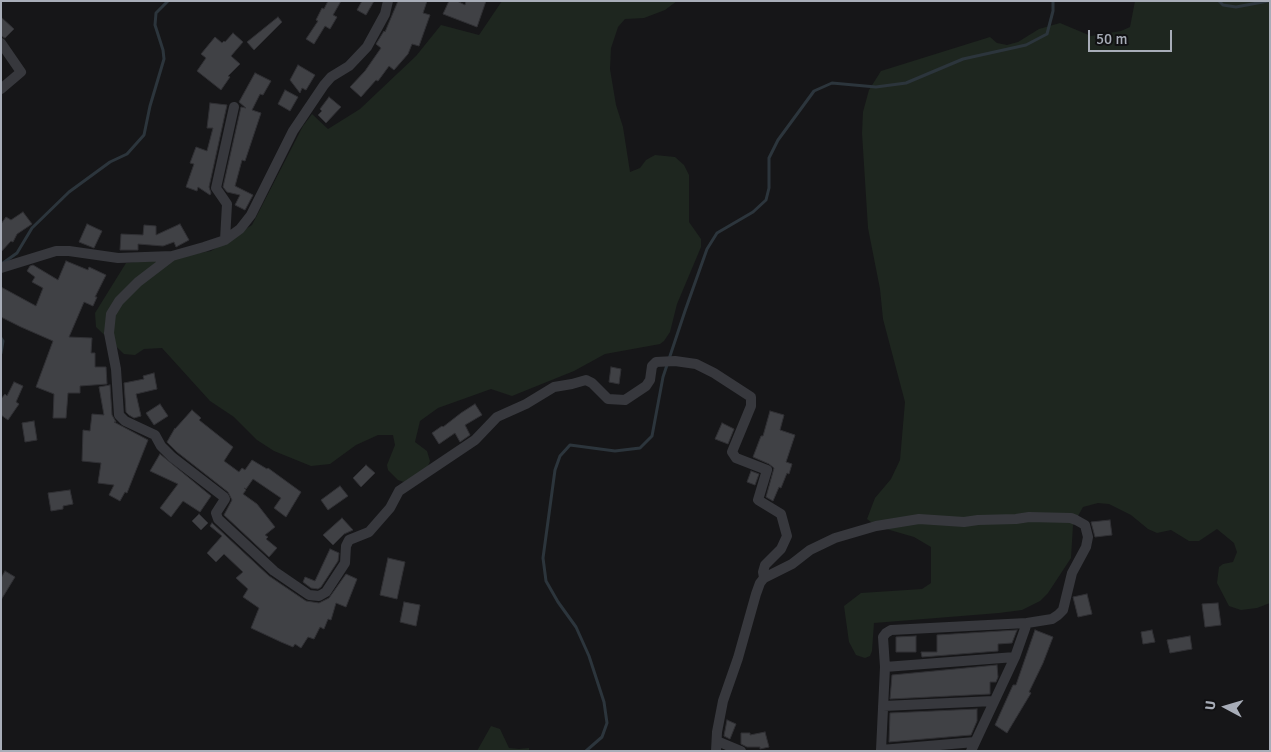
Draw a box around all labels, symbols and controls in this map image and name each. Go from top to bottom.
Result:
scale bar [1091,20,1175,52]
text: 50 m [1096,30,1127,48]
north arrow [1201,682,1251,732]
text: U [1202,700,1220,711]

